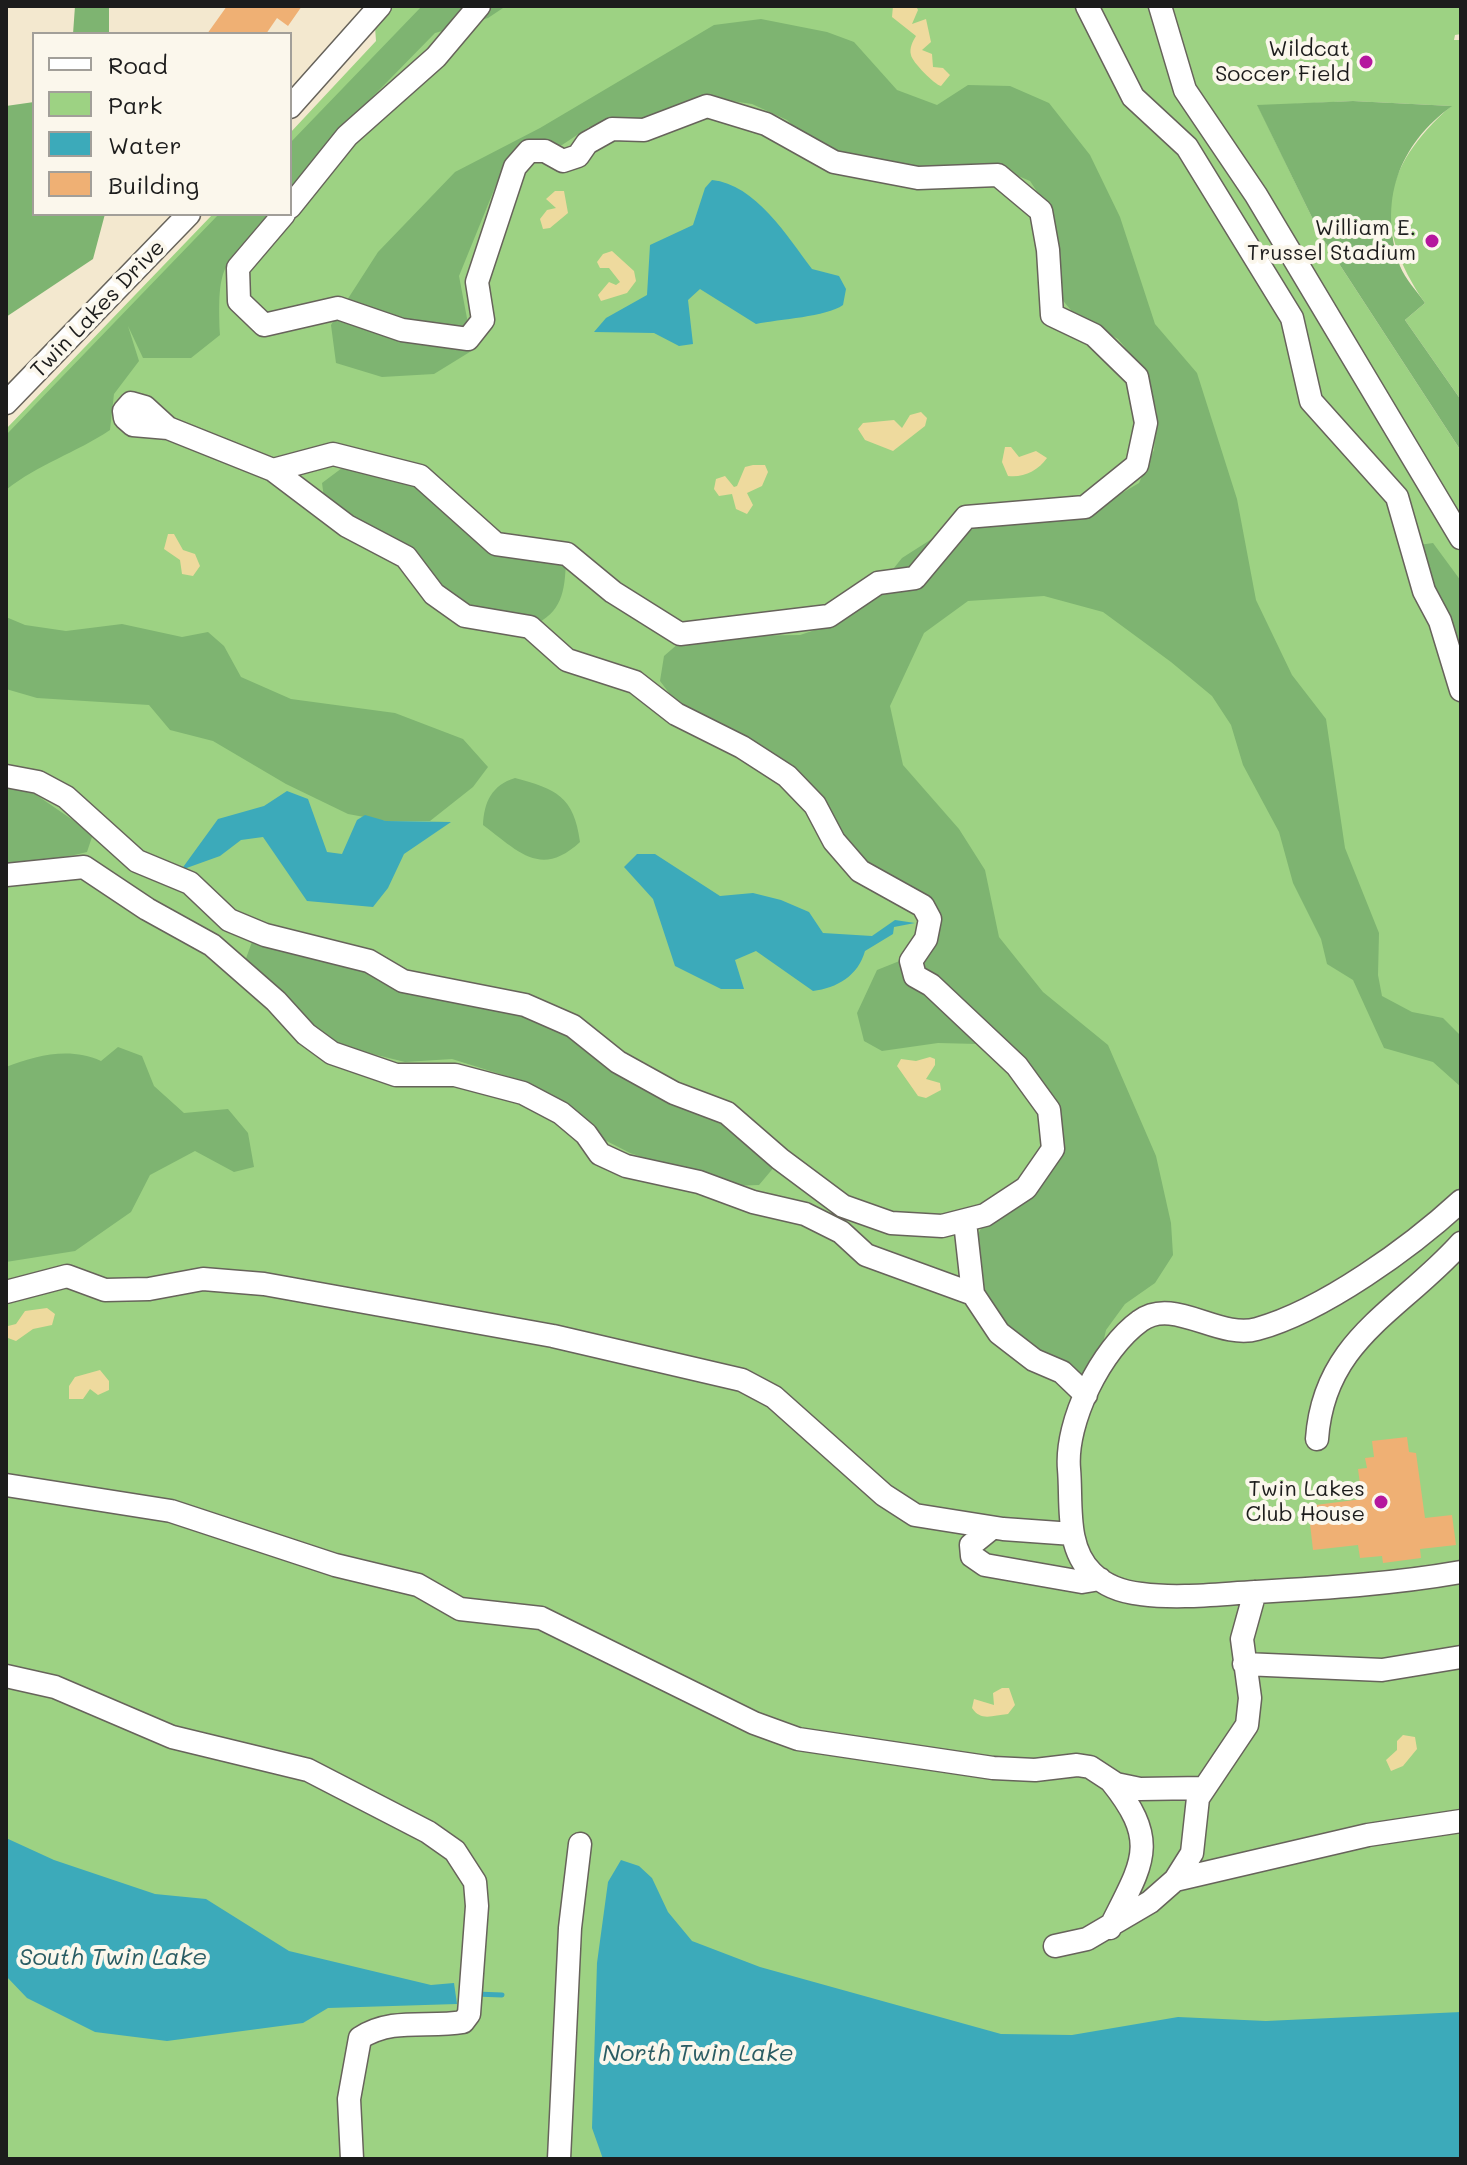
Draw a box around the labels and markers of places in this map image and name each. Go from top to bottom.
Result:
place label: Wildcat Soccer Field [1215,36,1350,88]
marker: Wildcat Soccer Field [1357,53,1375,71]
place label: William E. Trussel Stadium [1247,215,1416,266]
marker: William E. Trussel Stadium [1423,232,1441,250]
place label: Twin Lakes Club House [1246,1476,1365,1528]
marker: Twin Lakes Club House [1372,1493,1390,1511]

